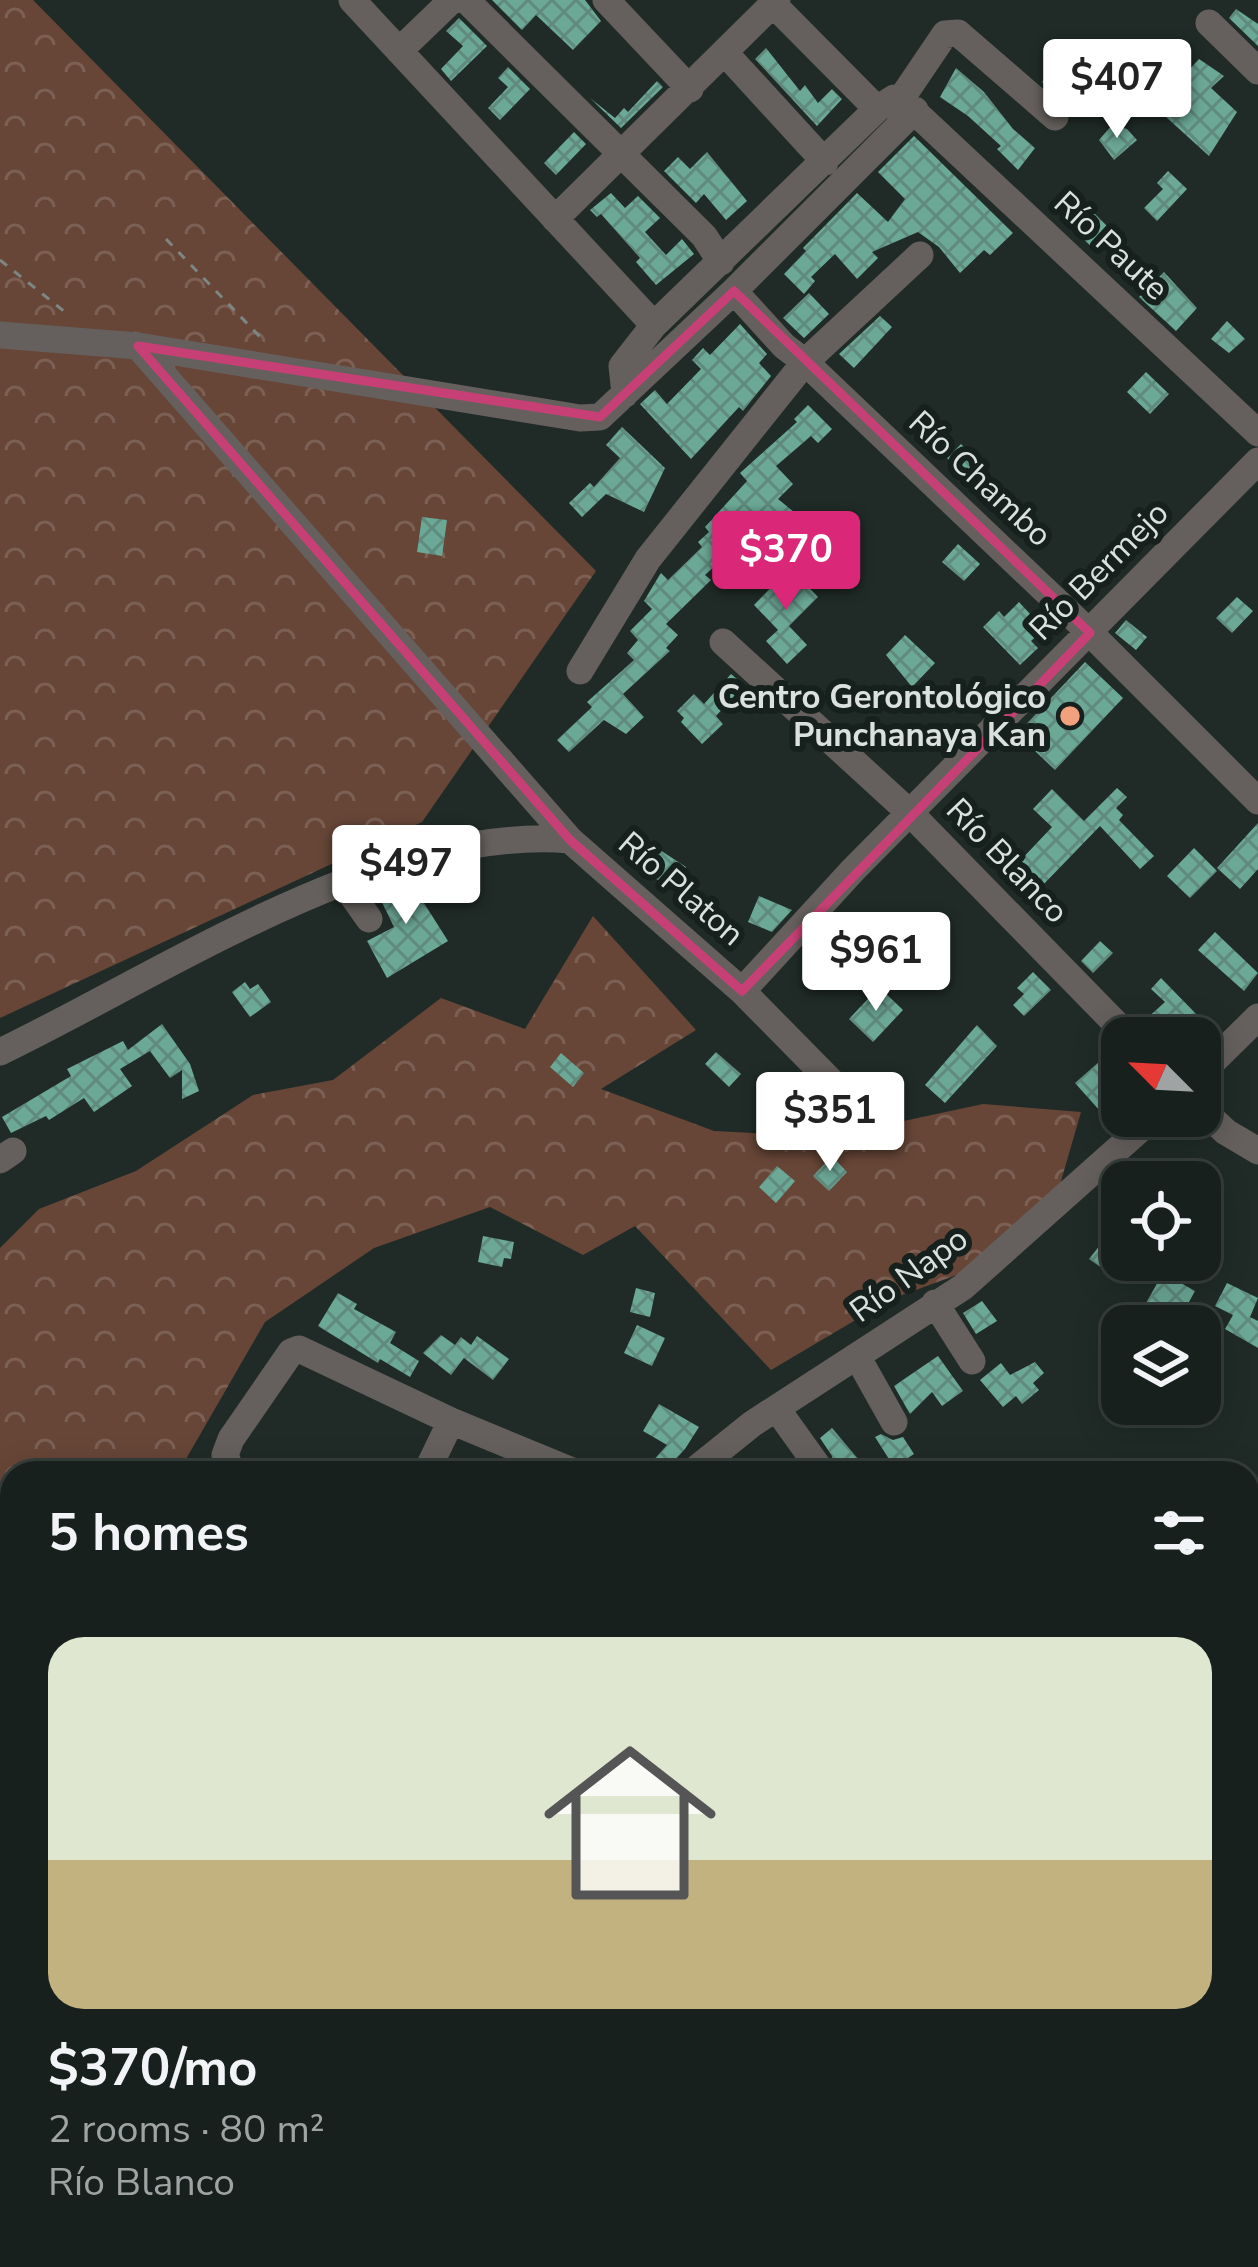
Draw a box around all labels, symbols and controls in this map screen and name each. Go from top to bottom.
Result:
pin: $407 [1046,39,1188,141]
text: $407 [1070,51,1164,104]
street label: Río Paute [1044,181,1178,311]
street label: Río Chambo [899,401,1061,557]
street label: Río Bermejo [1019,491,1179,651]
pin: $370 [715,511,857,613]
text: $370 [739,523,833,576]
place label: Centro Gerontológico Punchanaya Kan [718,675,1046,758]
marker: Centro Gerontológico Punchanaya Kan [1057,703,1083,729]
street label: Río Blanco [936,788,1078,934]
street label: Río Platon [608,822,754,956]
pin: $497 [335,825,477,927]
text: $497 [359,837,453,890]
pin: $961 [805,912,947,1014]
text: $961 [829,924,923,977]
north arrow [1101,1017,1221,1137]
map controls [1101,1017,1221,1425]
pin: $351 [759,1072,901,1174]
text: $351 [783,1084,877,1137]
button: locate [1101,1161,1221,1281]
street label: Río Napo [841,1217,977,1333]
button: layers [1101,1305,1221,1425]
text: 5 homes [48,1498,249,1568]
icon: filters [1146,1500,1212,1566]
icon: home [522,1715,738,1931]
text: $370/mo [48,2033,257,2103]
text: 2 rooms · 80 m² [48,2103,325,2156]
text: Río Blanco [48,2156,235,2209]

